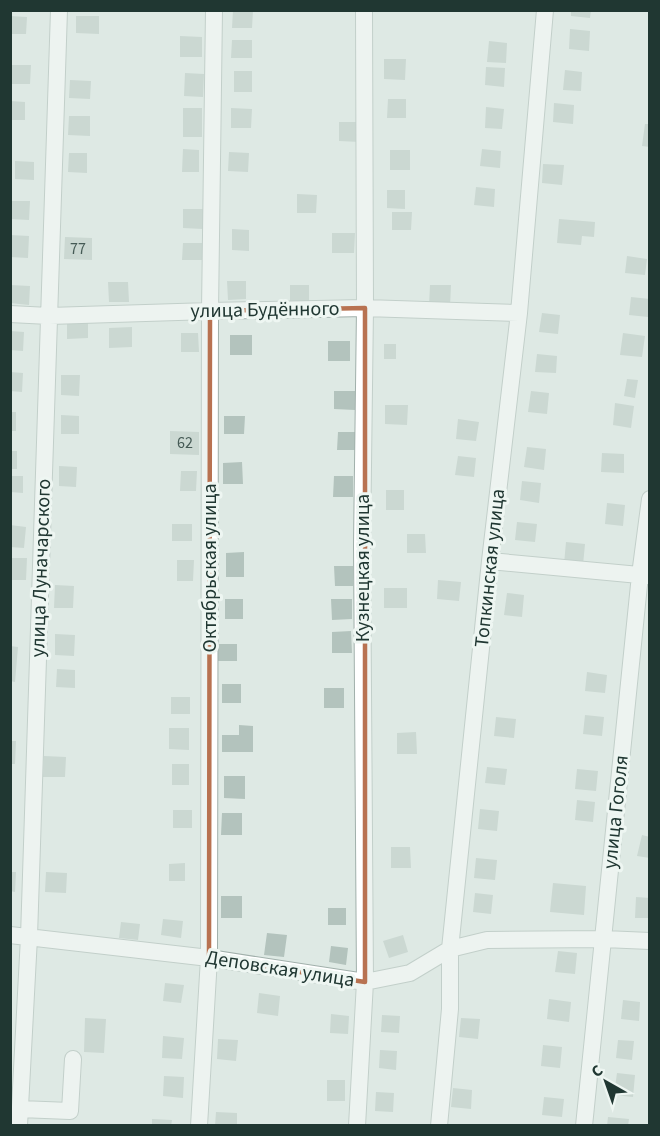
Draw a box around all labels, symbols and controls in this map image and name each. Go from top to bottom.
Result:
house number: 77 [70,238,86,260]
street label: улица Будённого [190,295,340,325]
house number: 62 [177,432,193,454]
street label: улица Луначарского [24,478,58,658]
street label: Октябрьская улица [196,483,224,653]
street label: Топкинская улица [468,487,512,649]
street label: Кузнецкая улица [349,494,377,642]
street label: улица Гоголя [596,754,636,870]
street label: Деповская улица [203,943,357,995]
north arrow [576,1052,636,1112]
text: С [586,1060,608,1083]

